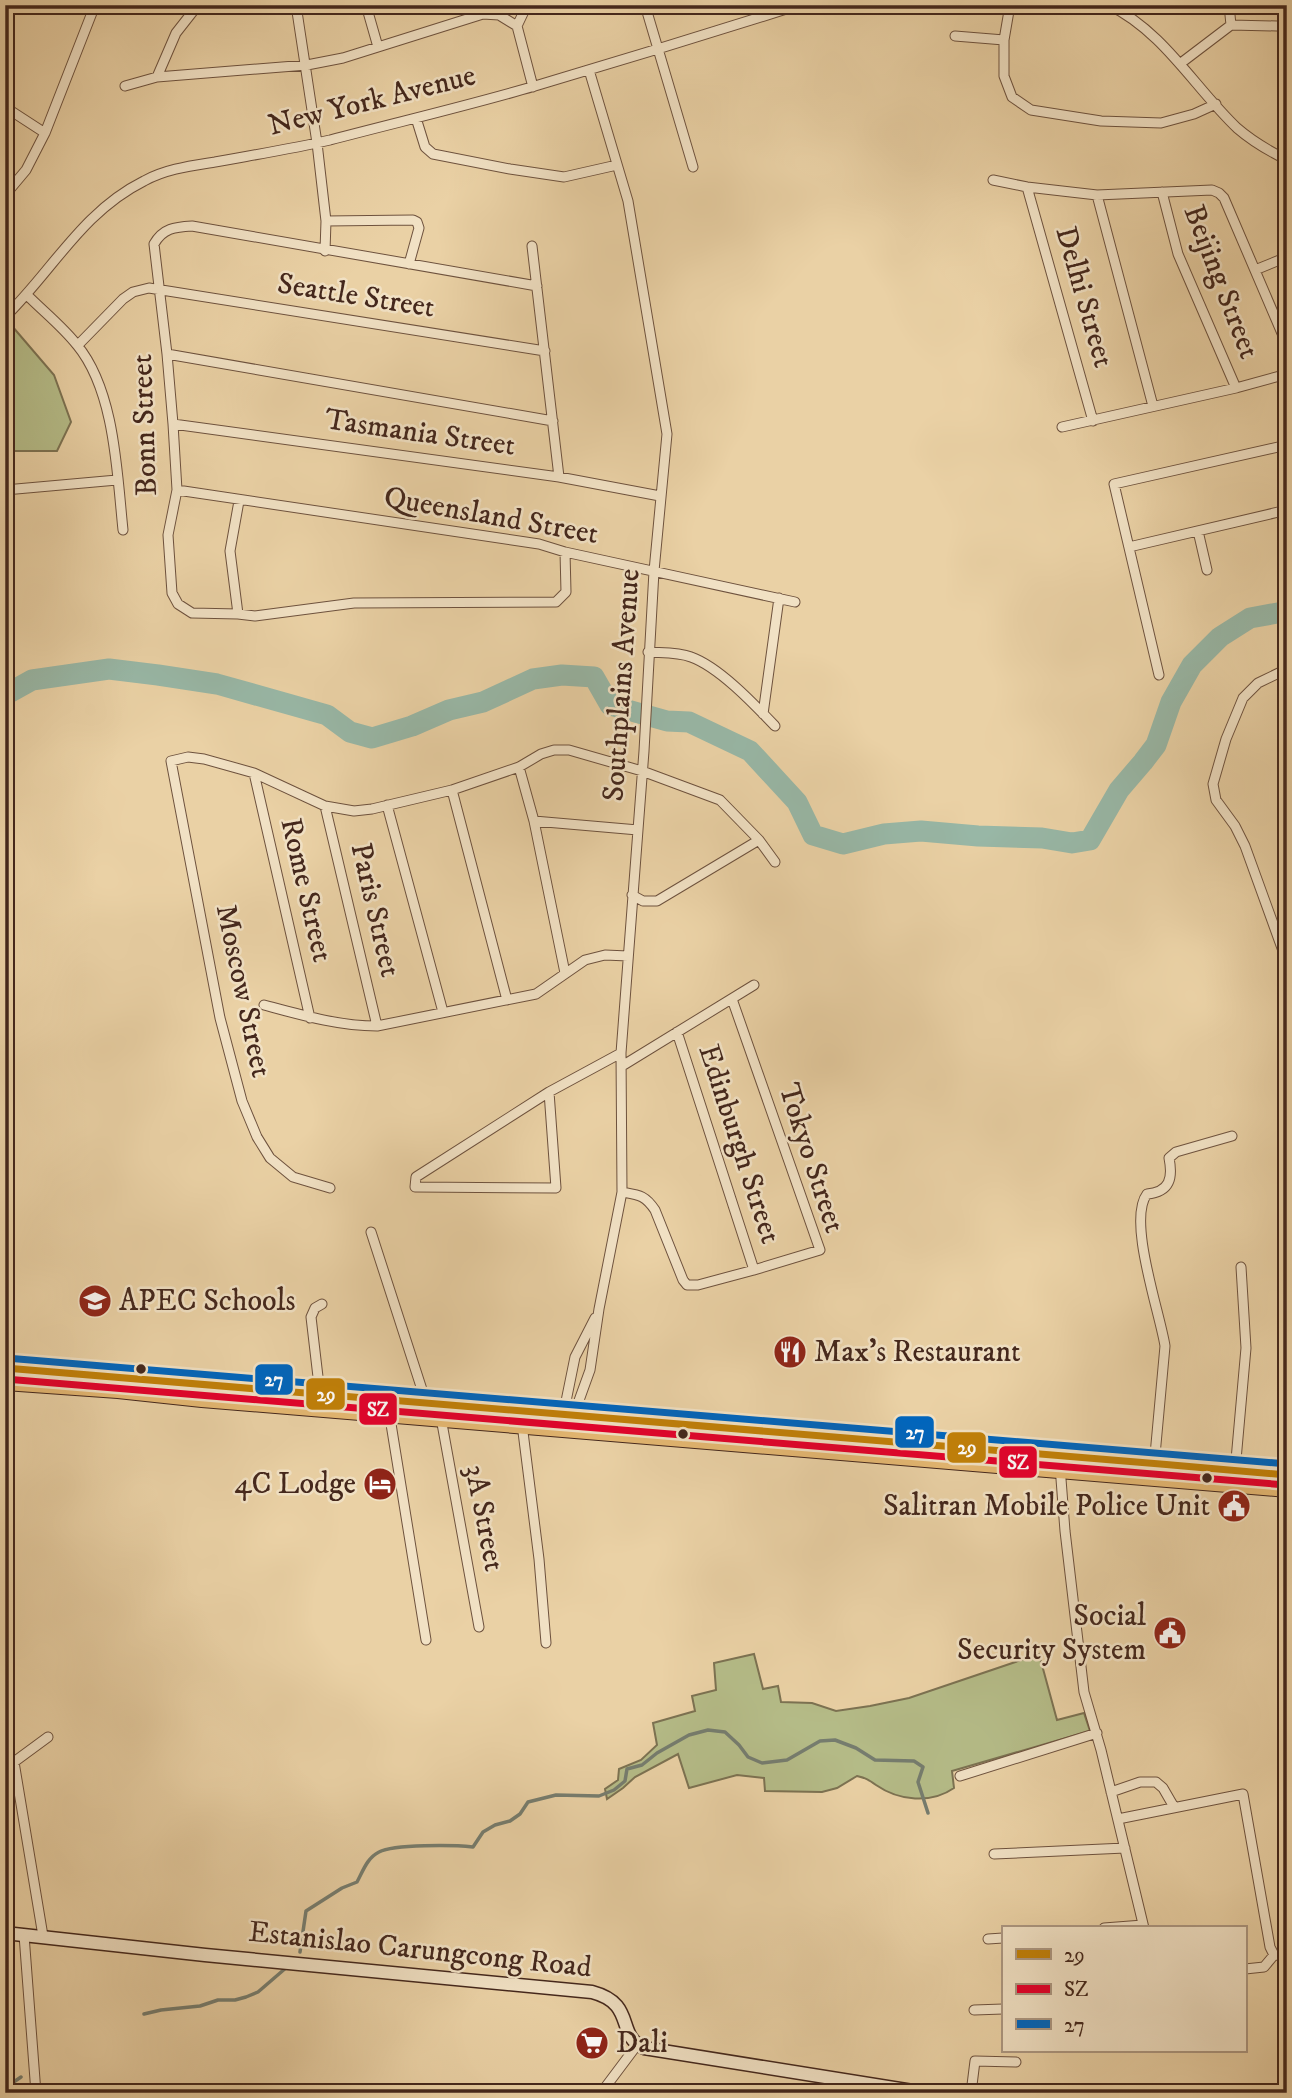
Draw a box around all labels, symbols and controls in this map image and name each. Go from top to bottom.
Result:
street label: New York Avenue [265,57,479,145]
street label: Beijing Street [1175,200,1267,364]
street label: Delhi Street [1046,222,1122,372]
street label: Seattle Street [275,265,437,327]
street label: Bonn Street [124,353,166,497]
street label: Tasmania Street [323,401,517,465]
street label: Queensland Street [381,479,601,553]
street label: Southplains Avenue [595,567,649,803]
street label: Rome Street [271,814,341,966]
street label: Paris Street [342,839,408,981]
street label: Moscow Street [207,901,279,1081]
street label: Edinburgh Street [689,1040,789,1248]
street label: Tokyo Street [769,1079,853,1237]
school or university icon: APEC Schools [76,1282,114,1320]
place label: APEC Schools [119,1283,296,1320]
restaurant icon: Max's Restaurant [771,1333,809,1371]
place label: Max's Restaurant [814,1334,1021,1371]
unlabelled marker [134,1362,148,1376]
line badge: 27 [254,1363,294,1396]
text: 27 [265,1369,283,1392]
line badge: 29 [305,1377,346,1411]
text: 29 [317,1384,335,1407]
line badge: SZ [358,1392,398,1426]
text: SZ [367,1399,390,1422]
line badge: 27 [894,1415,935,1449]
text: 27 [906,1422,924,1445]
unlabelled marker [676,1427,690,1441]
line badge: 29 [946,1431,987,1464]
text: 29 [958,1437,976,1460]
line badge: SZ [998,1445,1038,1479]
text: SZ [1007,1452,1030,1475]
street label: 3A Street [456,1462,512,1574]
hotel icon: 4C Lodge [361,1465,399,1503]
place label: 4C Lodge [234,1466,356,1503]
unlabelled marker [1200,1471,1214,1485]
public building icon: Salitran Mobile Police Unit [1215,1487,1253,1525]
place label: Salitran Mobile Police Unit [883,1488,1210,1525]
place label: Social Security System [957,1598,1146,1669]
public building icon: Social Security System [1151,1614,1189,1652]
street label: Estanislao Carungcong Road [247,1914,593,1986]
legend [1002,1926,1246,2052]
text: 29 [1064,1943,1085,1969]
text: SZ [1064,1977,1089,2003]
text: 27 [1064,2013,1085,2039]
supermarket icon: Dali [573,2024,611,2062]
place label: Dali [616,2025,668,2062]

